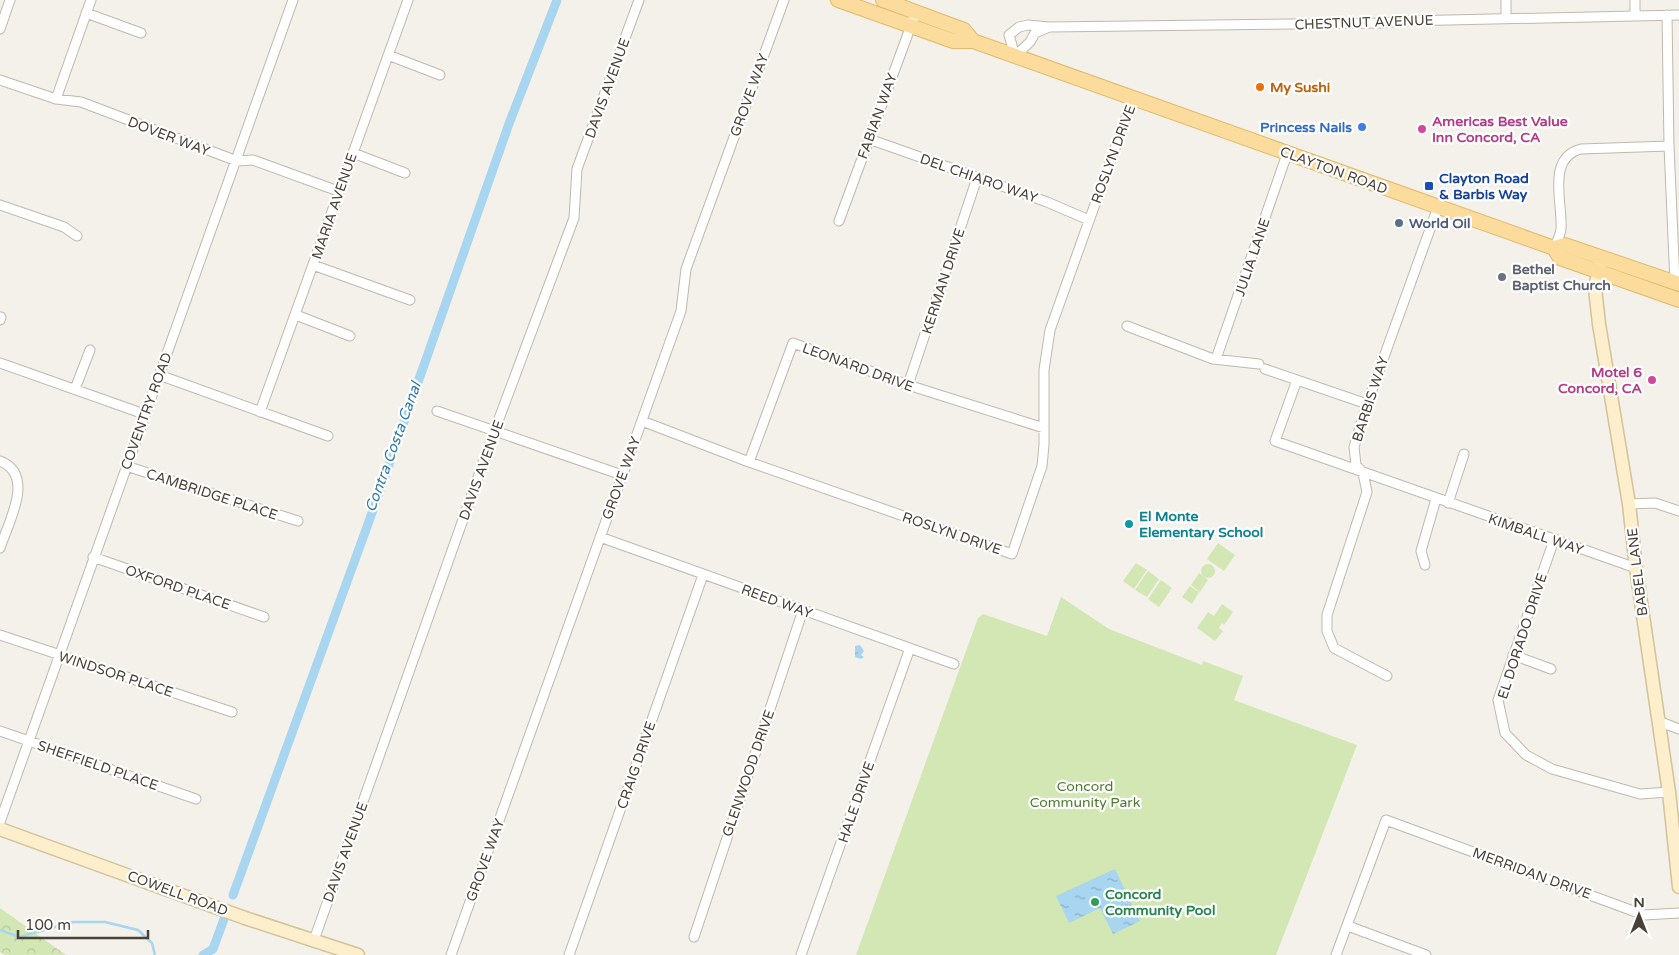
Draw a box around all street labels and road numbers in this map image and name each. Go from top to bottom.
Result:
street label: CHESTNUT AVENUE [1294,12,1434,33]
street label: DAVIS AVENUE [581,36,633,141]
street label: GROVE WAY [727,51,772,139]
street label: FABIAN WAY [854,71,901,161]
street label: ROSLYN DRIVE [1088,102,1139,206]
street label: DOVER WAY [125,113,212,160]
street label: CLAYTON ROAD [1278,143,1390,198]
street label: DEL CHIARO WAY [918,150,1040,207]
street label: MARIA AVENUE [308,151,361,262]
street label: JULIA LANE [1231,216,1274,299]
street label: KERMAN DRIVE [918,226,969,336]
street label: LEONARD DRIVE [800,339,916,396]
street label: COVENTRY ROAD [117,350,176,472]
street label: BARBIS WAY [1349,354,1392,444]
street label: DAVIS AVENUE [455,418,507,523]
street label: GROVE WAY [599,434,644,522]
street label: CAMBRIDGE PLACE [144,465,280,524]
street label: ROSLYN DRIVE [900,509,1004,558]
street label: KIMBALL WAY [1486,510,1586,559]
street label: BABEL LANE [1624,527,1651,617]
street label: OXFORD PLACE [123,561,233,613]
street label: EL DORADO DRIVE [1494,571,1551,701]
street label: REED WAY [739,581,815,622]
street label: WINDSOR PLACE [56,648,175,701]
street label: GLENWOOD DRIVE [719,707,778,839]
street label: CRAIG DRIVE [614,719,659,811]
street label: SHEFFIELD PLACE [35,737,160,794]
street label: HALE DRIVE [835,759,878,845]
street label: DAVIS AVENUE [319,800,371,905]
street label: GROVE WAY [463,816,508,904]
street label: MERRIDAN DRIVE [1470,844,1594,903]
street label: COWELL ROAD [125,867,230,920]

